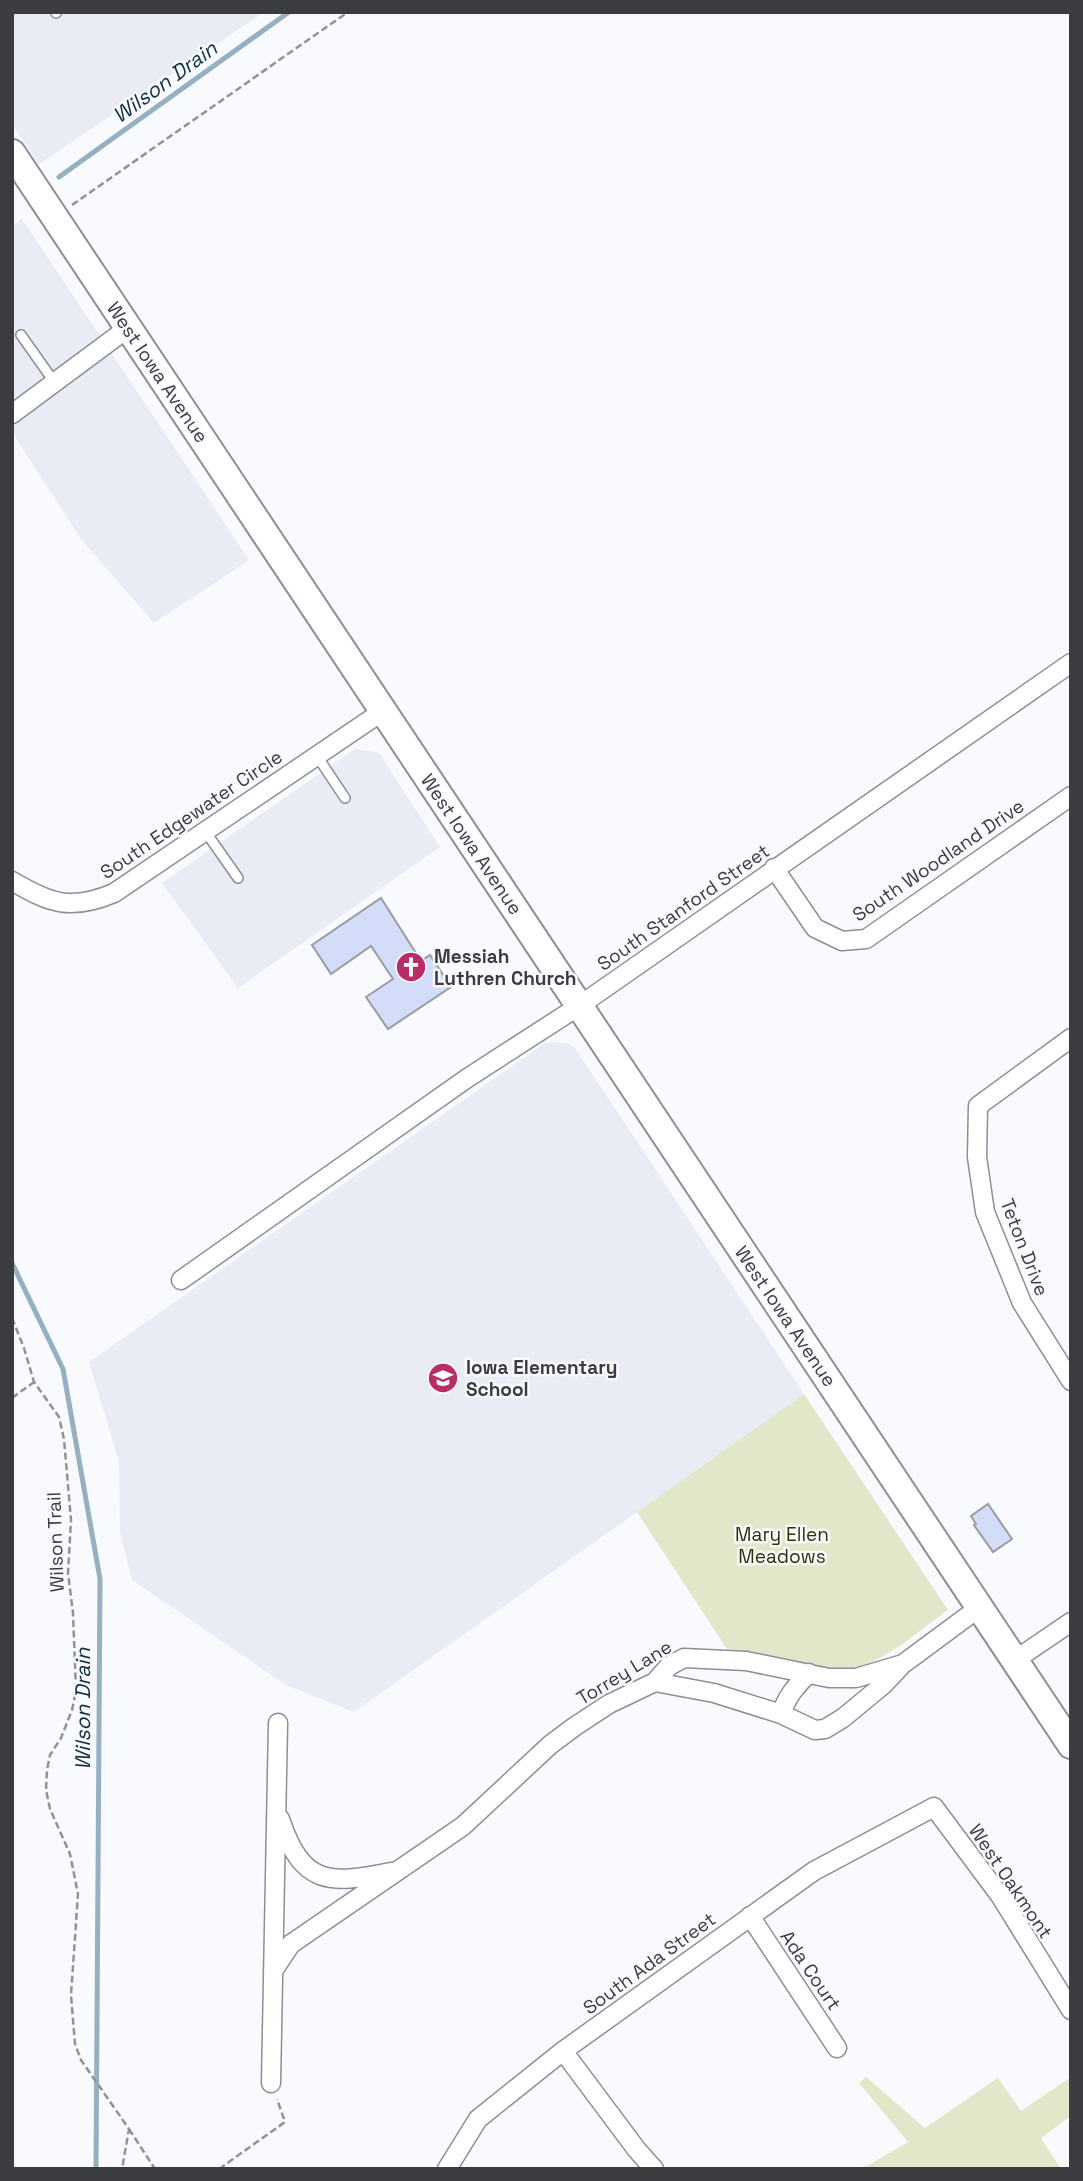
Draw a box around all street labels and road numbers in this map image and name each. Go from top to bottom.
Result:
street label: West Iowa Avenue [101,297,214,448]
street label: South Edgewater Circle [95,744,287,885]
street label: West Iowa Avenue [415,769,528,920]
street label: South Woodland Drive [848,794,1029,927]
street label: South Stanford Street [592,838,774,976]
street label: Teton Drive [995,1195,1055,1299]
street label: West Iowa Avenue [729,1241,842,1392]
street label: Wilson Trail [41,1491,70,1593]
street label: Torrey Lane [572,1634,677,1711]
street label: West Oakmont [963,1819,1058,1943]
street label: South Ada Street [578,1907,721,2020]
street label: Ada Court [775,1925,847,2015]

